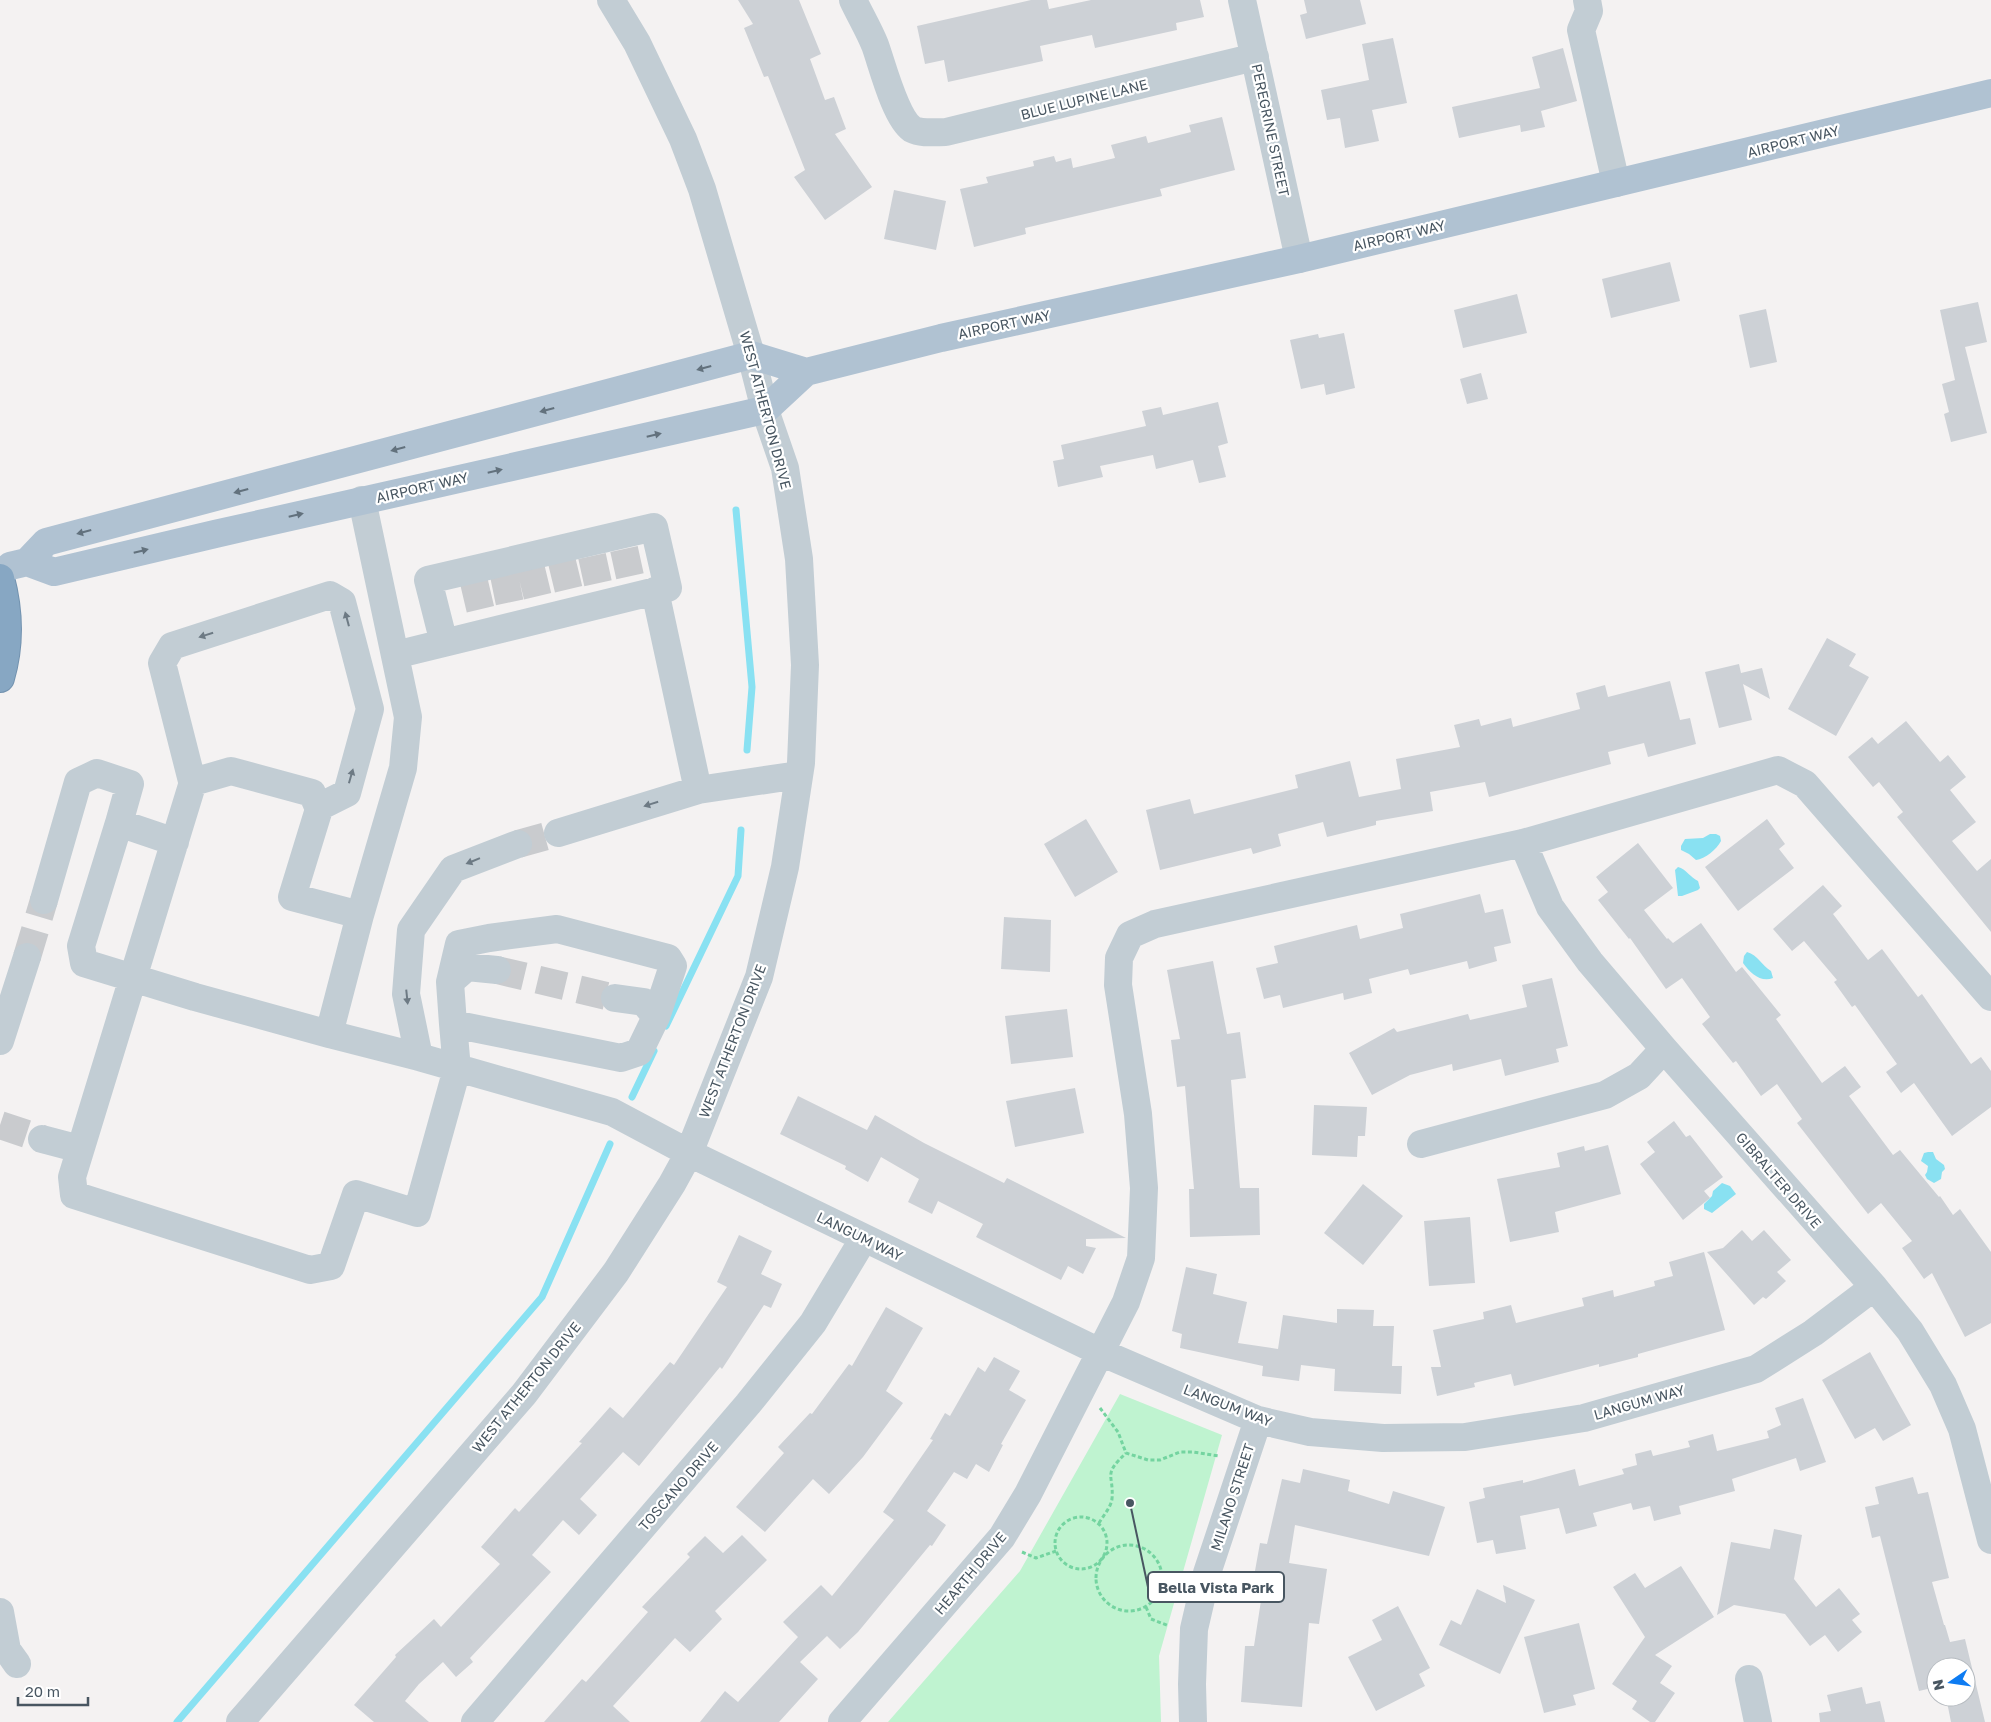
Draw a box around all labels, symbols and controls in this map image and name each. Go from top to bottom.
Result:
street label: PEREGRINE STREET [1249,62,1293,198]
street label: BLUE LUPINE LANE [1019,75,1149,123]
street label: AIRPORT WAY [1745,121,1841,161]
street label: AIRPORT WAY [1351,216,1447,254]
street label: AIRPORT WAY [956,306,1052,342]
street label: WEST ATHERTON DRIVE [737,329,795,491]
one-way arrow [697,364,712,372]
one-way arrow [540,406,555,414]
one-way arrow [646,431,661,439]
one-way arrow [390,446,405,454]
one-way arrow [488,466,504,474]
street label: AIRPORT WAY [374,468,470,506]
one-way arrow [233,487,248,495]
one-way arrow [289,511,304,519]
one-way arrow [76,528,91,536]
one-way arrow [134,547,149,555]
one-way arrow [343,612,351,627]
one-way arrow [198,631,213,639]
one-way arrow [348,768,356,783]
one-way arrow [644,801,659,809]
one-way arrow [465,857,480,865]
street label: WEST ATHERTON DRIVE [695,962,769,1120]
one-way arrow [403,989,411,1005]
street label: GIBRALTER DRIVE [1733,1129,1825,1231]
street label: LANGUM WAY [814,1208,906,1264]
street label: WEST ATHERTON DRIVE [468,1318,584,1456]
street label: LANGUM WAY [1181,1380,1275,1430]
street label: LANGUM WAY [1592,1381,1686,1423]
street label: TOSCANO DRIVE [635,1438,721,1534]
street label: MILANO STREET [1207,1441,1257,1553]
street label: HEARTH DRIVE [931,1528,1009,1618]
callout: Bella Vista Park [1148,1572,1284,1602]
text: Bella Vista Park [1158,1578,1275,1596]
north arrow [1926,1657,1976,1707]
scale bar [18,1674,88,1706]
text: N [1928,1678,1947,1692]
text: 20 m [25,1682,60,1700]

